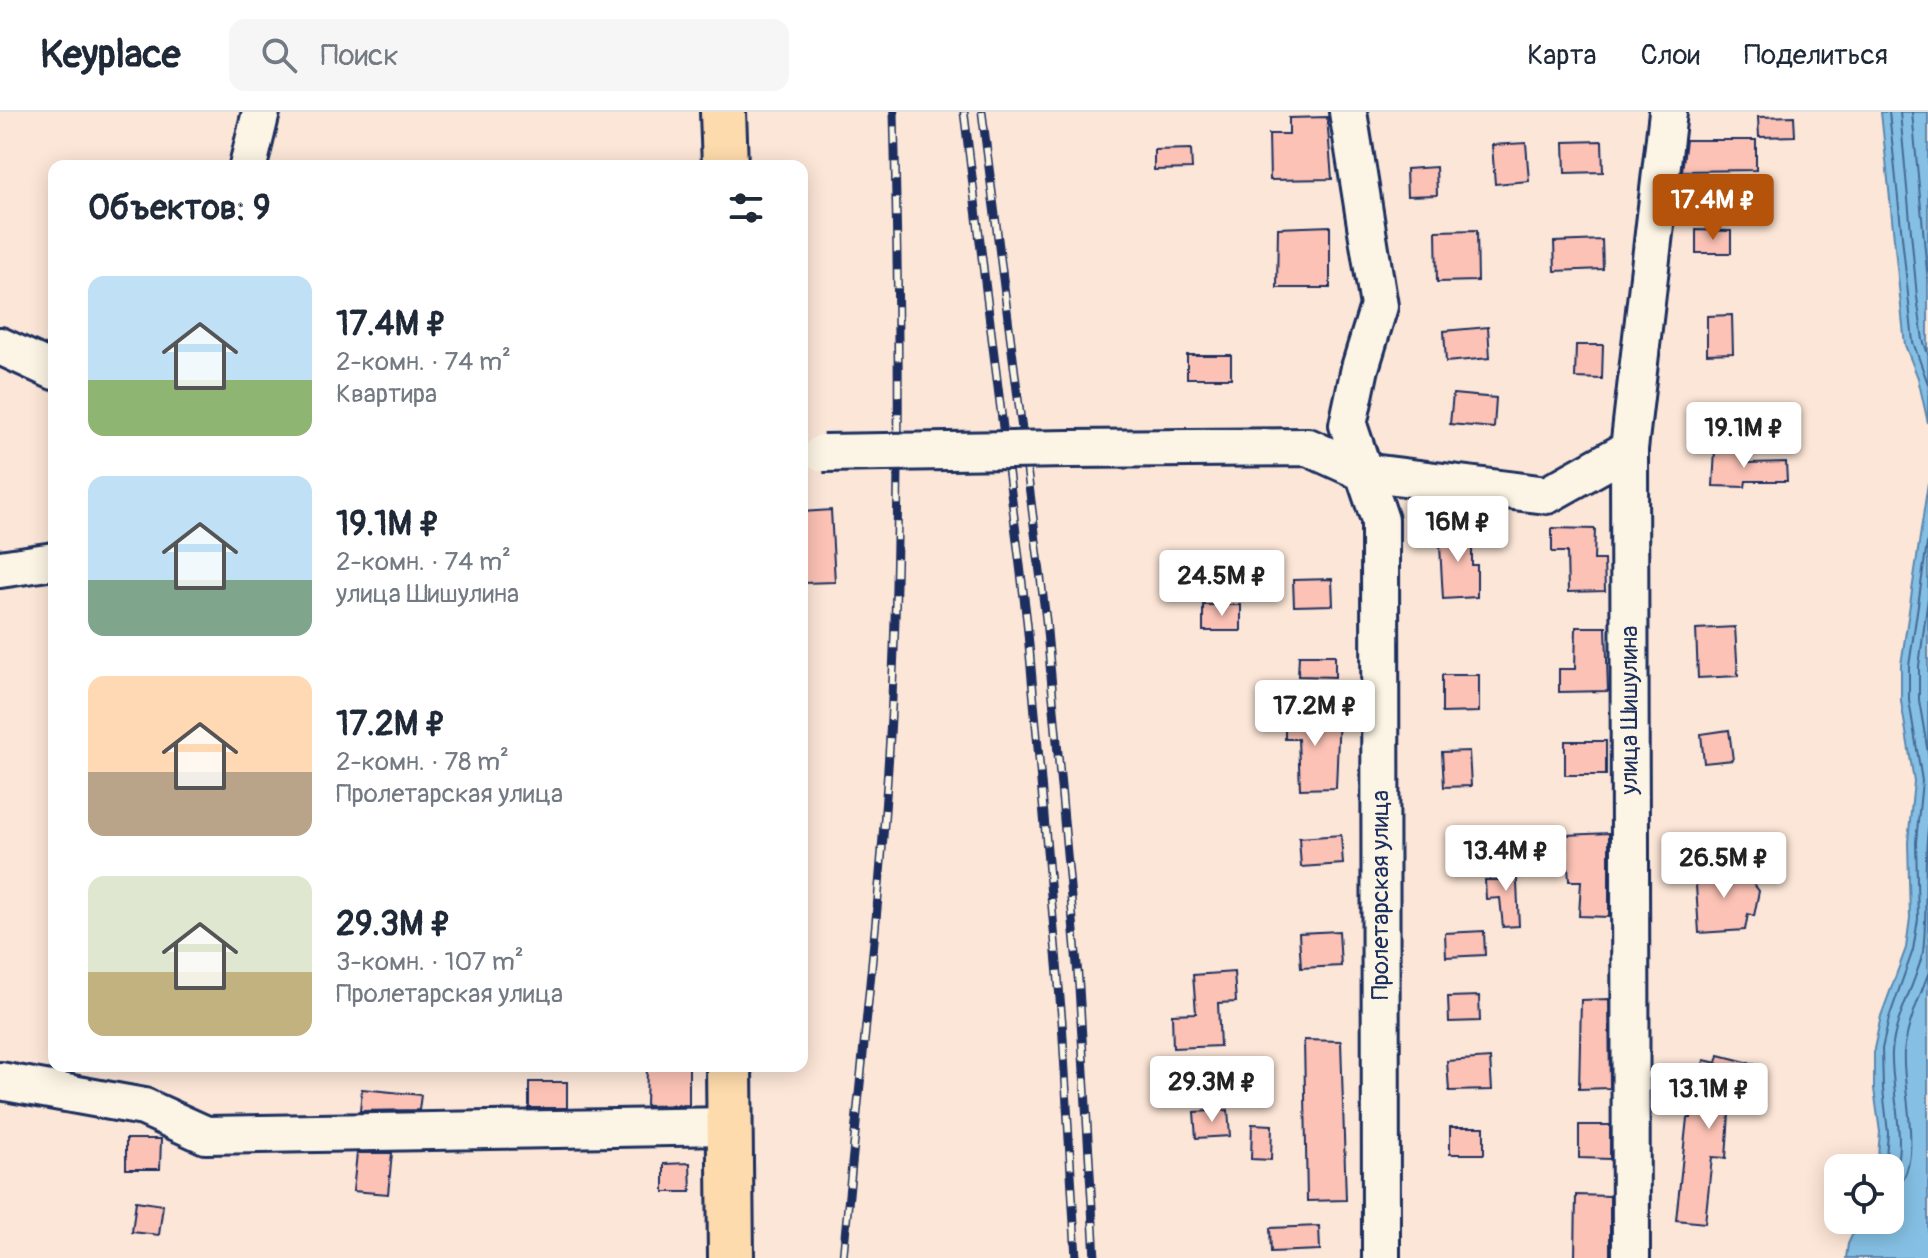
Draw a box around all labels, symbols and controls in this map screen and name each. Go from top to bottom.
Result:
search box [229,19,789,91]
text: Keyplace [40,31,181,79]
icon: search [257,33,301,77]
text: Поиск [321,37,399,74]
text: Карта [1527,38,1597,73]
text: Слои [1641,38,1700,73]
text: Поделиться [1744,38,1888,73]
pin: 17.4M ₽ [1639,174,1787,242]
text: 17.4M ₽ [1671,184,1755,216]
icon: filters [724,186,768,230]
text: Объектов: 9 [88,187,270,230]
text: 17.4M ₽ [336,303,447,346]
icon: home [152,308,248,404]
text: 2-комн. · 74 m² [336,346,511,378]
text: Квартира [336,378,437,410]
pin: 19.1M ₽ [1670,402,1818,470]
text: 19.1M ₽ [1704,412,1784,444]
pin: 16M ₽ [1402,496,1514,564]
text: 19.1M ₽ [336,503,440,546]
text: 16M ₽ [1425,506,1491,538]
icon: home [152,508,248,604]
text: 2-комн. · 74 m² [336,546,511,578]
pin: 24.5M ₽ [1148,550,1296,618]
text: 24.5M ₽ [1177,560,1267,592]
text: улица Шишулина [336,578,519,610]
street label: улица Шишулина [1615,626,1644,795]
pin: 17.2M ₽ [1241,680,1389,748]
text: 17.2M ₽ [1273,690,1357,722]
text: 17.2M ₽ [336,703,446,746]
icon: home [152,708,248,804]
text: 2-комн. · 78 m² [336,746,509,778]
text: Пролетарская улица [336,778,563,810]
street label: Пролетарская улица [1366,790,1395,1000]
pin: 13.4M ₽ [1432,825,1580,893]
pin: 26.5M ₽ [1650,832,1798,900]
text: 13.4M ₽ [1463,835,1549,867]
text: 26.5M ₽ [1679,842,1769,874]
text: 29.3M ₽ [336,903,451,946]
icon: home [152,908,248,1004]
text: 3-комн. · 107 m² [336,946,524,978]
text: Пролетарская улица [336,978,563,1010]
pin: 29.3M ₽ [1138,1056,1286,1124]
pin: 13.1M ₽ [1635,1063,1783,1131]
text: 29.3M ₽ [1168,1066,1256,1098]
text: 13.1M ₽ [1669,1073,1749,1105]
map controls [1824,1154,1904,1234]
button: locate [1824,1154,1904,1234]

